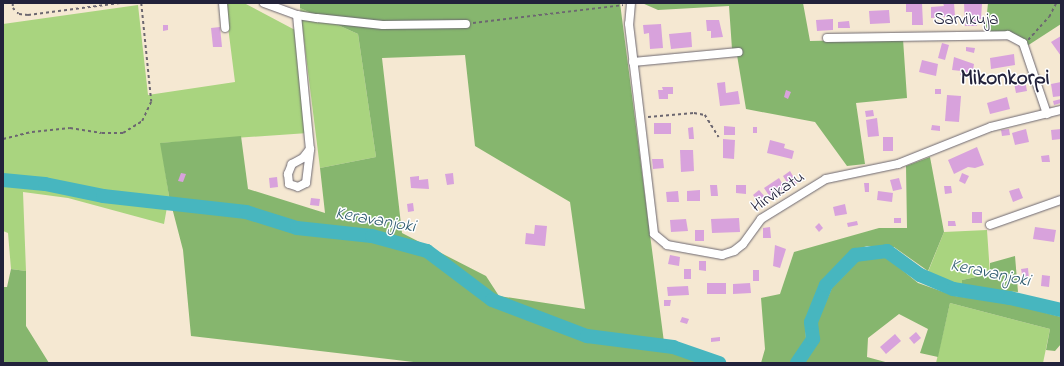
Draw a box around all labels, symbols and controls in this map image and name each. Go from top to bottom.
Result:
street label: Sarvikuja [934,10,998,30]
district label: Mikonkorpi [961,66,1049,92]
street label: Hirvikatu [747,167,809,217]
water label: Keravanjoki [333,203,417,239]
water label: Keravanjoki [948,255,1032,293]

